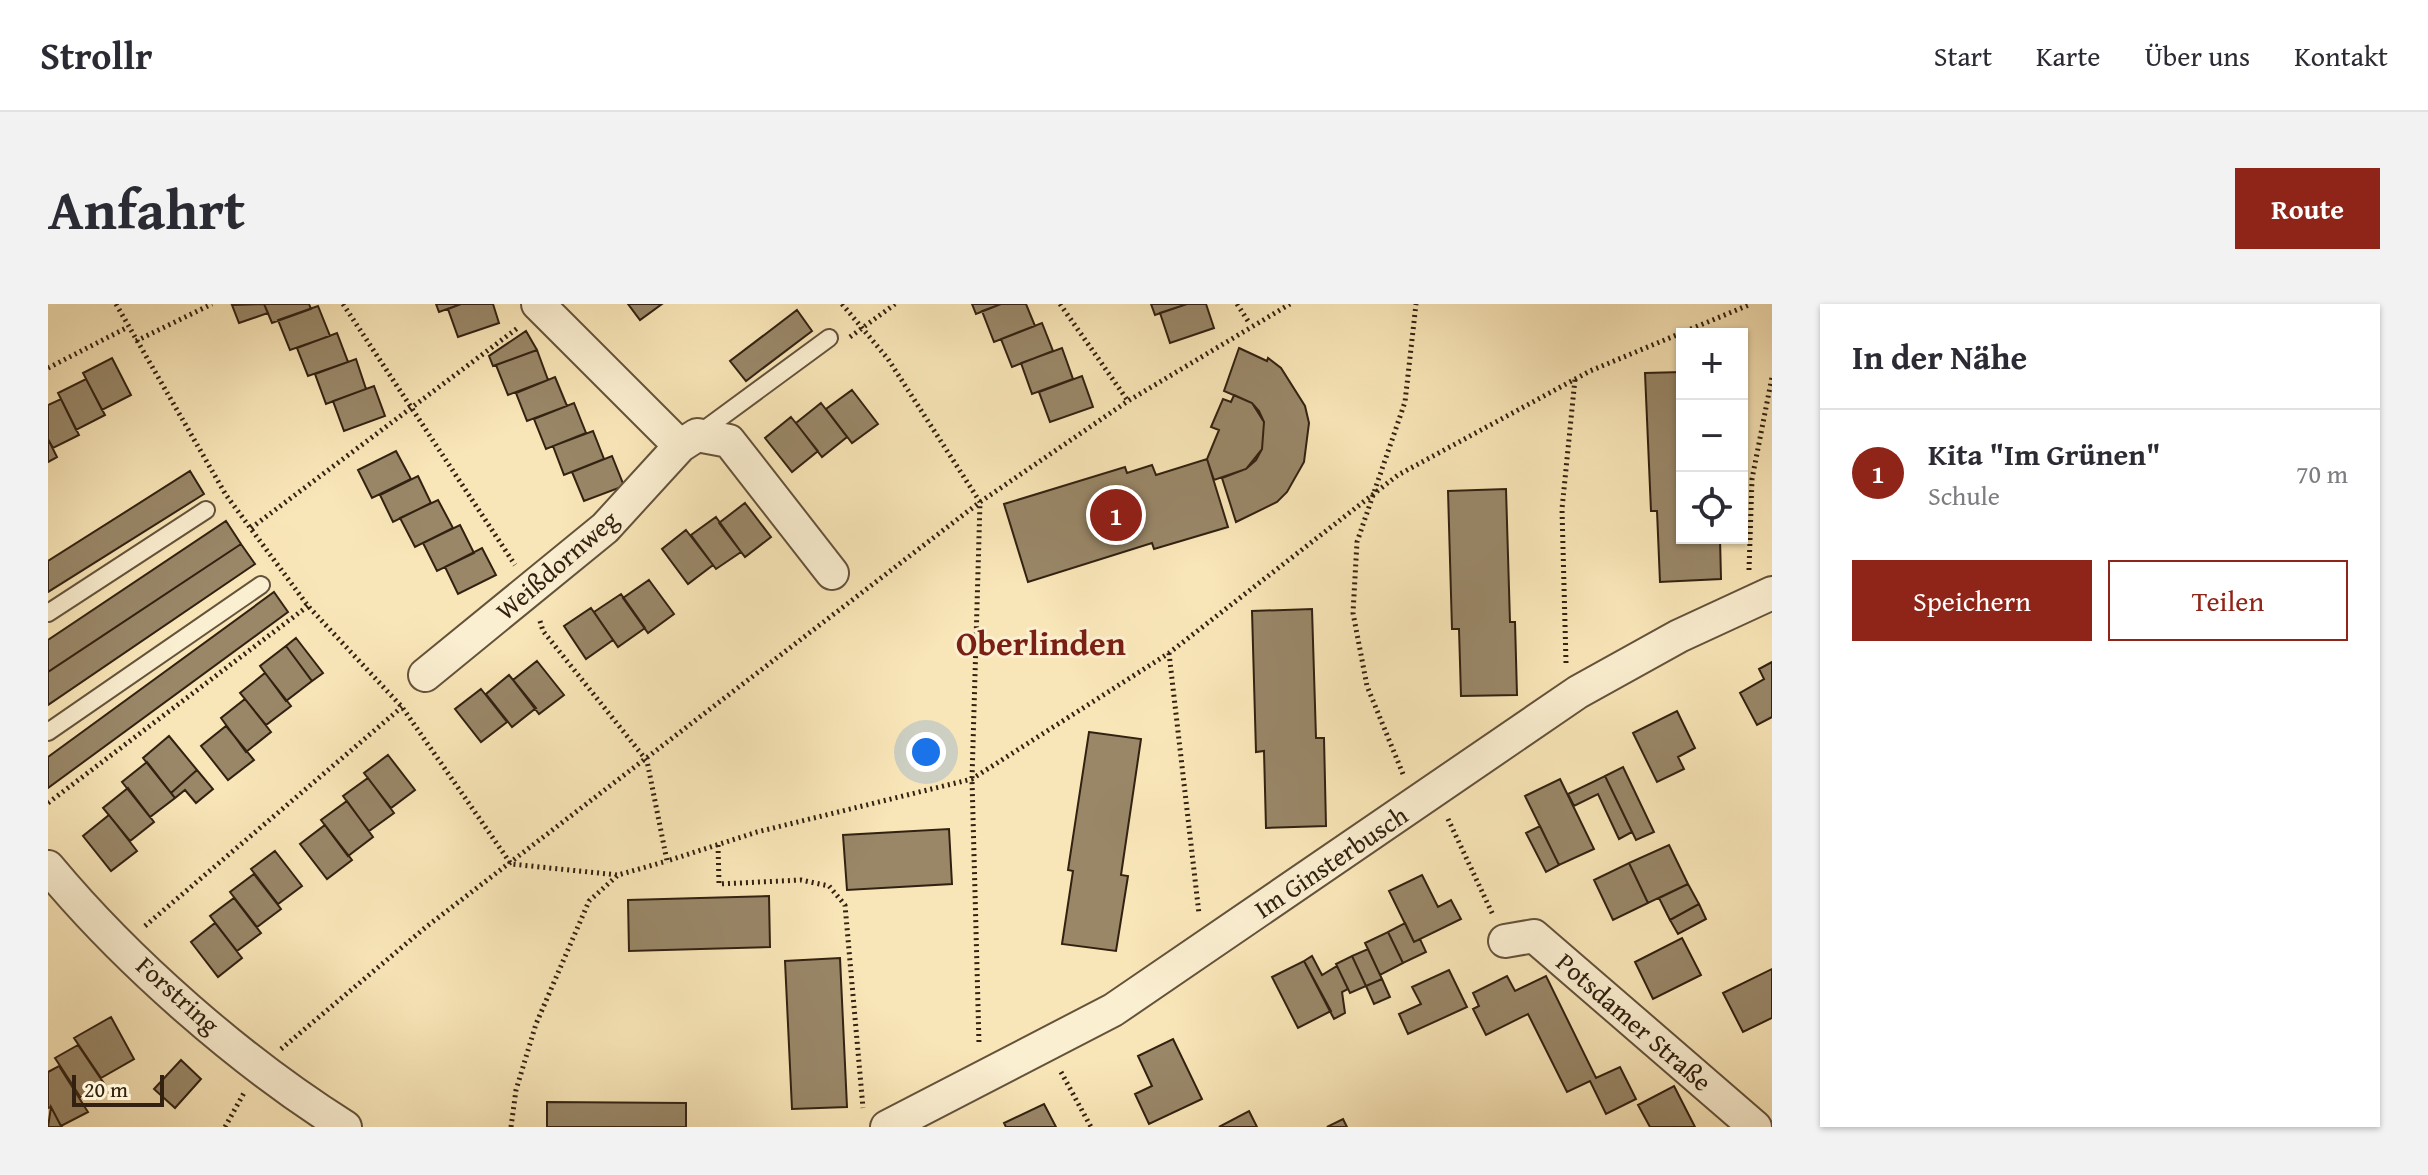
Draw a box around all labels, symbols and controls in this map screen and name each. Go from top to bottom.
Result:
text: Strollr [40,27,152,83]
text: Start [1934,35,1992,76]
text: Karte [2036,35,2100,76]
text: Über uns [2144,35,2250,76]
text: Kontakt [2294,35,2388,76]
text: Anfahrt [48,167,245,250]
button: Route [2235,168,2380,249]
map controls [1676,328,1748,544]
button: + [1676,328,1748,400]
text: In der Nähe [1852,332,2027,381]
button: − [1676,400,1748,472]
text: Kita "Im Grünen" [1928,432,2160,476]
text: 1 [1871,454,1885,493]
text: 70 m [2296,454,2348,493]
button: locate [1676,472,1748,544]
text: Schule [1928,476,2000,515]
pin: 1 [1090,485,1142,545]
street label: Weißdornweg [487,500,627,629]
button: Speichern [1852,560,2092,641]
button: Teilen [2108,560,2348,641]
district label: Oberlinden [956,618,1126,667]
your location [906,732,946,772]
street label: Im Ginsterbusch [1246,795,1416,928]
street label: Potsdamer Straße [1548,943,1721,1100]
street label: Forstring [128,946,229,1043]
scale bar [72,1071,164,1107]
text: 20 m [84,1073,128,1105]

